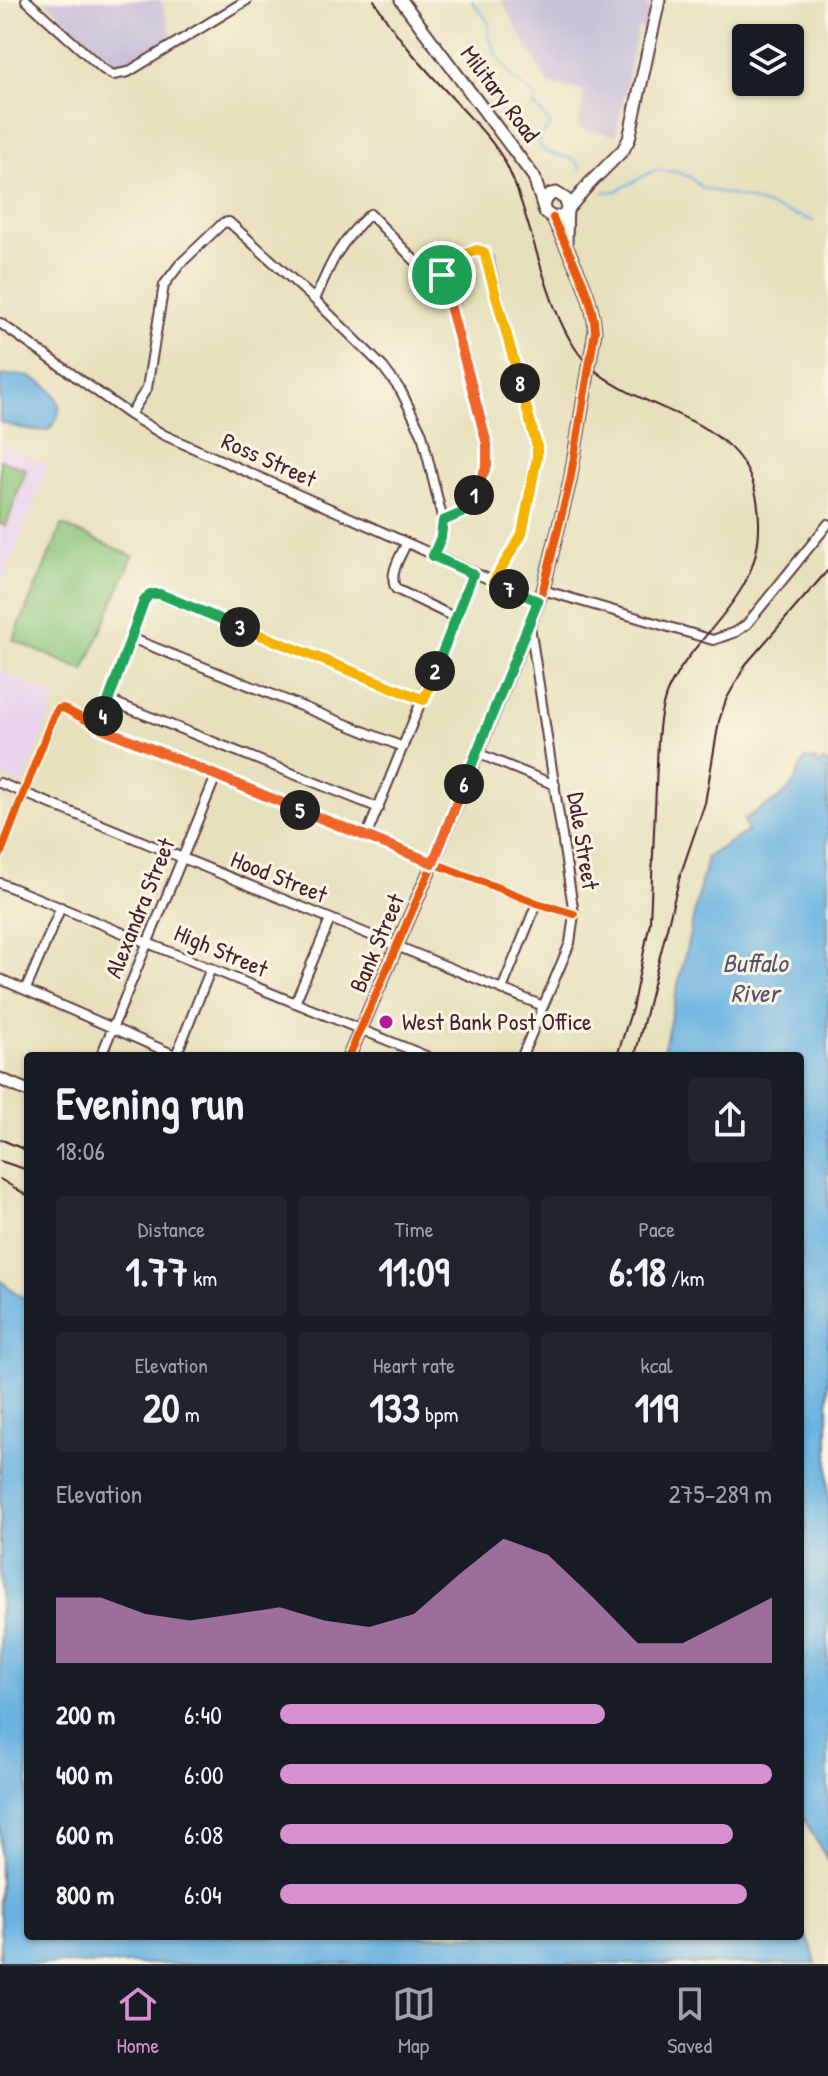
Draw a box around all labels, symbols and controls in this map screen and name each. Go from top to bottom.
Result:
map controls [732,24,804,96]
button: layers [732,24,804,96]
street label: Military Road [454,39,548,148]
pin [408,241,476,309]
icon: arrive [420,253,464,297]
pin: 8 [500,363,540,403]
text: 8 [515,368,525,398]
street label: Ross Street [217,424,322,494]
pin: 1 [454,475,494,515]
text: 1 [470,480,478,510]
pin: 7 [489,569,529,609]
text: 7 [504,574,514,604]
pin: 3 [220,607,260,647]
text: 3 [235,612,245,642]
pin: 2 [415,651,455,691]
text: 2 [430,656,440,686]
pin: 4 [83,696,123,736]
text: 4 [99,701,107,731]
pin: 6 [444,764,484,804]
text: 6 [460,769,468,799]
pin: 5 [280,790,320,830]
street label: Dale Street [561,790,608,893]
text: 5 [295,795,305,825]
street label: Alexandra Street [97,832,182,982]
street label: Hood Street [226,842,333,910]
street label: Bank Street [341,888,411,997]
street label: High Street [170,916,274,984]
water label: Buffalo River [723,945,790,1010]
place label: West Bank Post Office [402,1005,592,1037]
marker: West Bank Post Office [377,1013,395,1031]
text: Evening run [56,1073,244,1133]
button: share [688,1078,772,1162]
text: 18:06 [56,1133,105,1168]
text: Distance [138,1214,205,1244]
text: Time [395,1214,433,1244]
text: Pace [638,1214,675,1244]
text: 1.77 [125,1244,188,1298]
text: 11:09 [379,1244,449,1298]
text: 6:18 [609,1244,666,1298]
text: km [188,1263,217,1293]
text: /km [666,1263,704,1293]
text: Elevation [135,1350,208,1380]
text: Heart rate [373,1350,455,1380]
text: kcal [641,1350,673,1380]
text: 20 [143,1380,180,1434]
text: 133 [370,1380,420,1434]
text: 119 [635,1380,679,1434]
text: m [180,1399,200,1429]
text: bpm [420,1399,458,1429]
text: Elevation [56,1476,142,1511]
text: 275–289 m [668,1476,772,1511]
text: 200 m [56,1697,115,1732]
text: 6:40 [184,1697,222,1732]
text: 400 m [56,1757,113,1792]
text: 6:00 [184,1757,224,1792]
text: 600 m [56,1817,113,1852]
text: 6:08 [184,1817,223,1852]
text: 800 m [56,1877,114,1912]
text: 6:04 [184,1877,222,1912]
tab: Home [116,1982,160,2060]
tab: Map [392,1982,436,2060]
tab: Saved [667,1982,712,2060]

